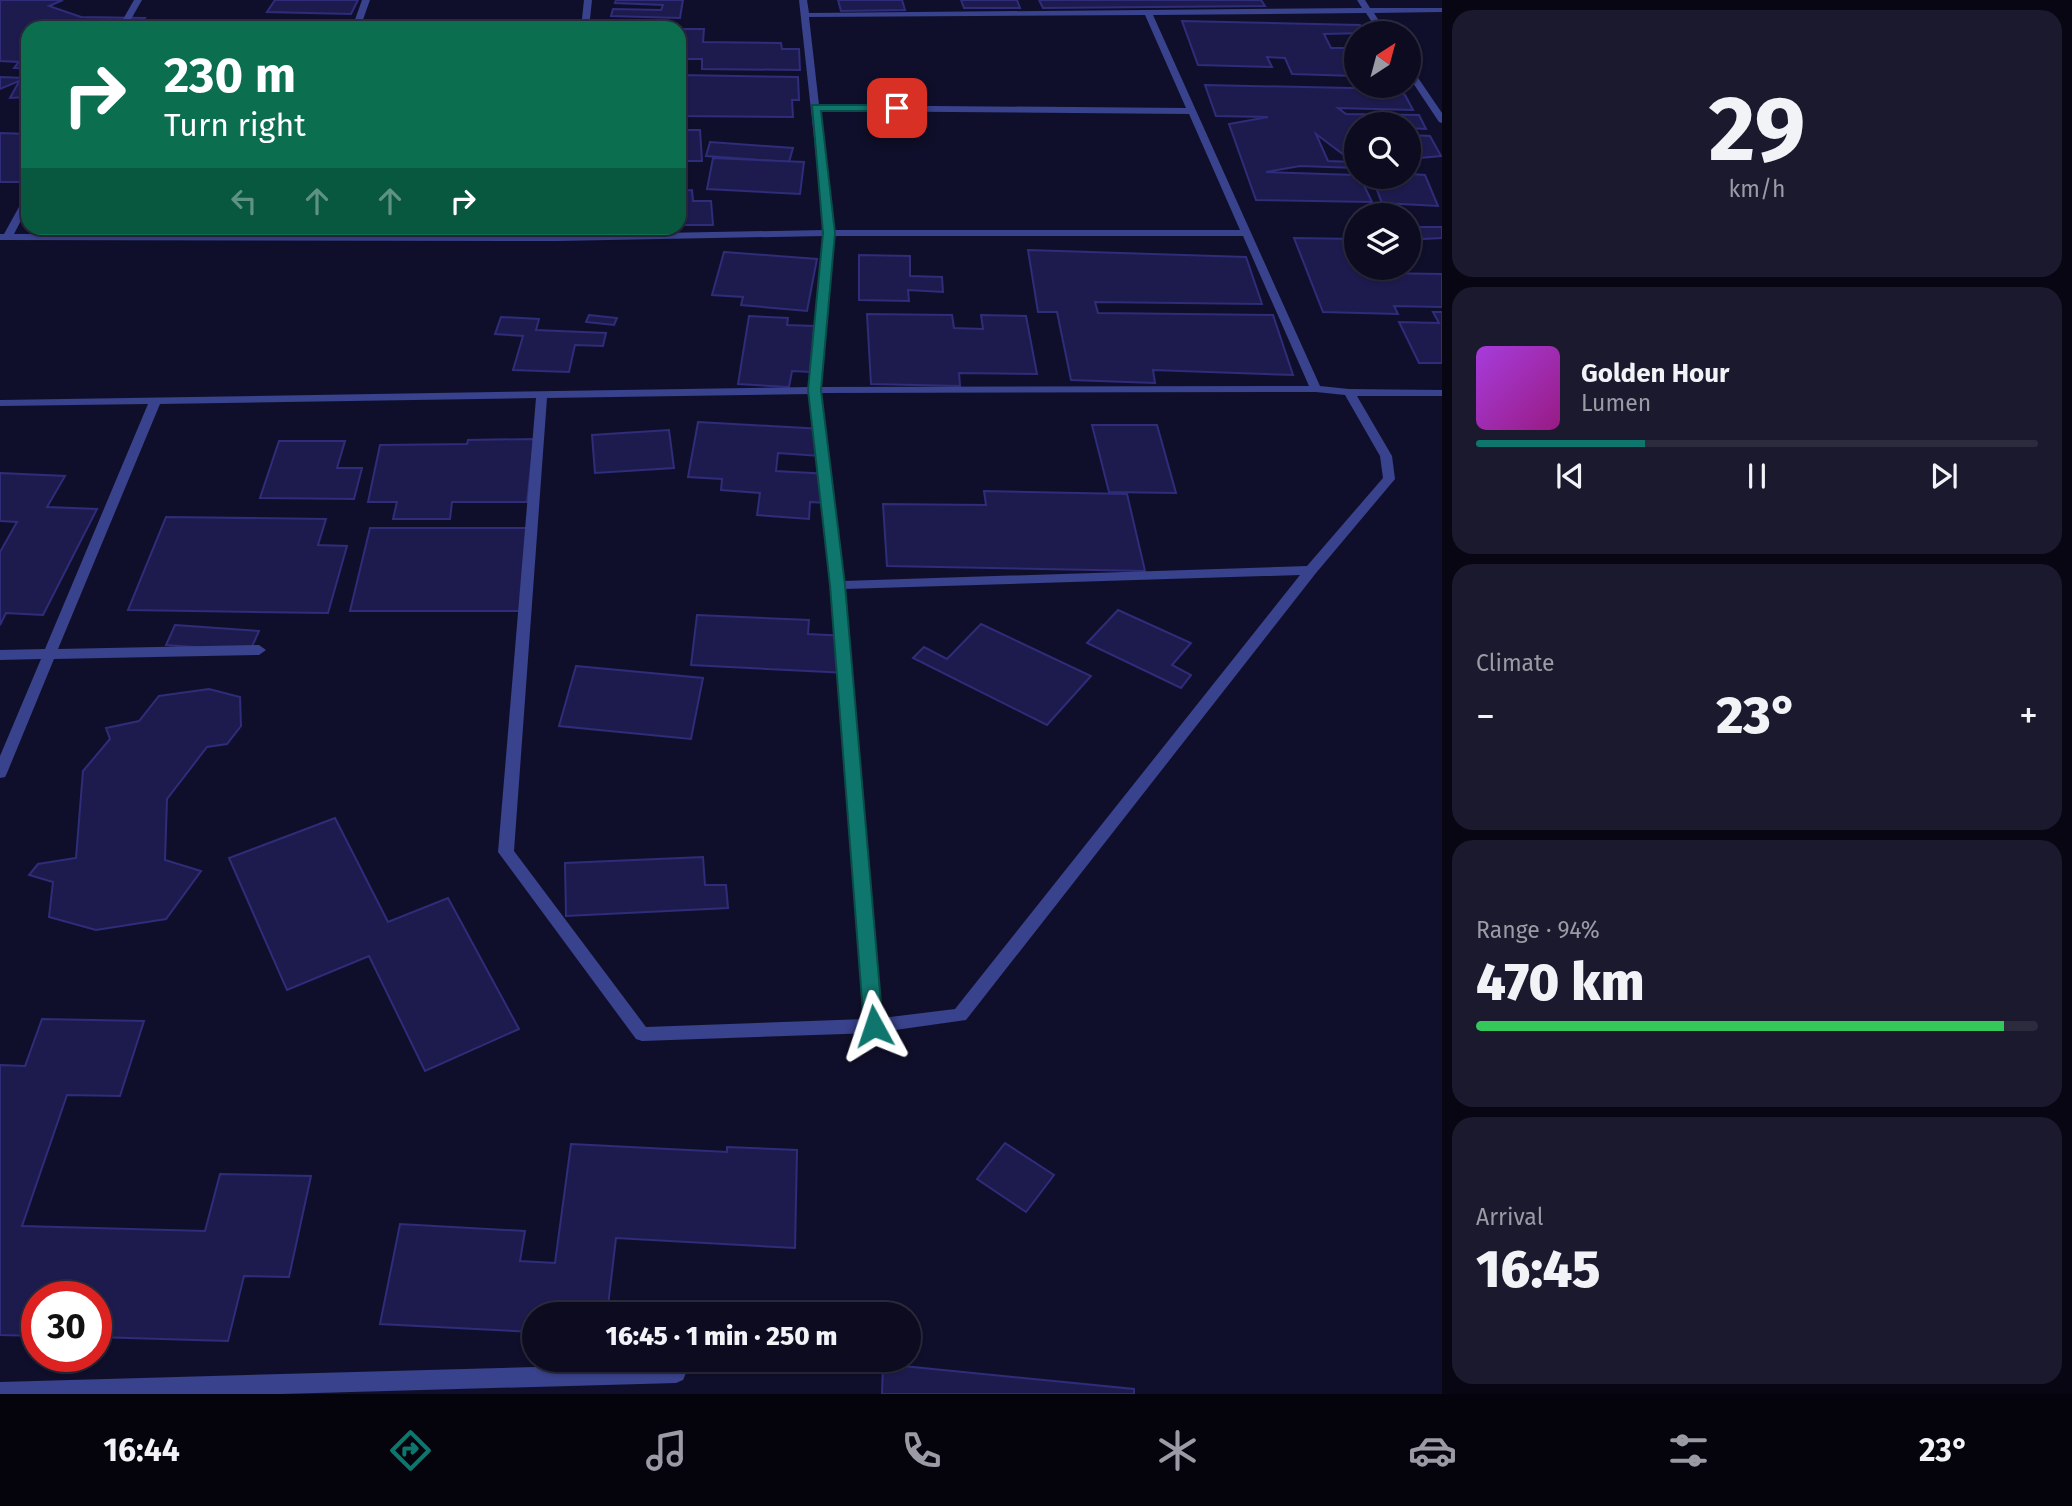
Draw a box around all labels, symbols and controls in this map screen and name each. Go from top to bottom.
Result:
north arrow [1344,21,1421,98]
map controls [1344,21,1421,280]
text: 230 m [164,46,296,105]
icon: right [49,49,140,140]
text: 29 [1708,75,1806,184]
pin [867,78,927,138]
icon: arrive [878,89,916,127]
text: Turn right [164,106,306,144]
button: search [1344,112,1421,189]
text: km/h [1729,175,1785,203]
icon: left [225,182,263,220]
icon: ahead [298,182,336,220]
icon: ahead [371,182,409,220]
icon: right [444,182,482,220]
button: layers [1344,203,1421,280]
text: Golden Hour [1581,358,1729,389]
text: Lumen [1581,389,1651,417]
icon: previous [1551,457,1589,495]
icon: pause [1738,457,1776,495]
icon: next [1925,457,1963,495]
text: Climate [1476,649,1555,677]
text: 23° [1716,684,1798,747]
text: − [1476,693,1495,739]
text: + [2019,693,2038,739]
text: Range · 94% [1476,916,1600,944]
text: 470 km [1476,951,1644,1014]
position arrow [837,989,911,1063]
text: Arrival [1476,1203,1543,1231]
text: 16:45 [1476,1238,1600,1301]
speed limit sign: 30 [21,1281,112,1372]
text: 16:45 · 1 min · 250 m [606,1321,837,1352]
icon: directions [386,1426,435,1475]
icon: music [642,1426,691,1475]
icon: phone [897,1426,946,1475]
icon: climate [1153,1426,1202,1475]
icon: car [1408,1426,1457,1475]
icon: filters [1664,1426,1713,1475]
text: 16:44 [103,1431,180,1469]
text: 23° [1919,1431,1969,1469]

